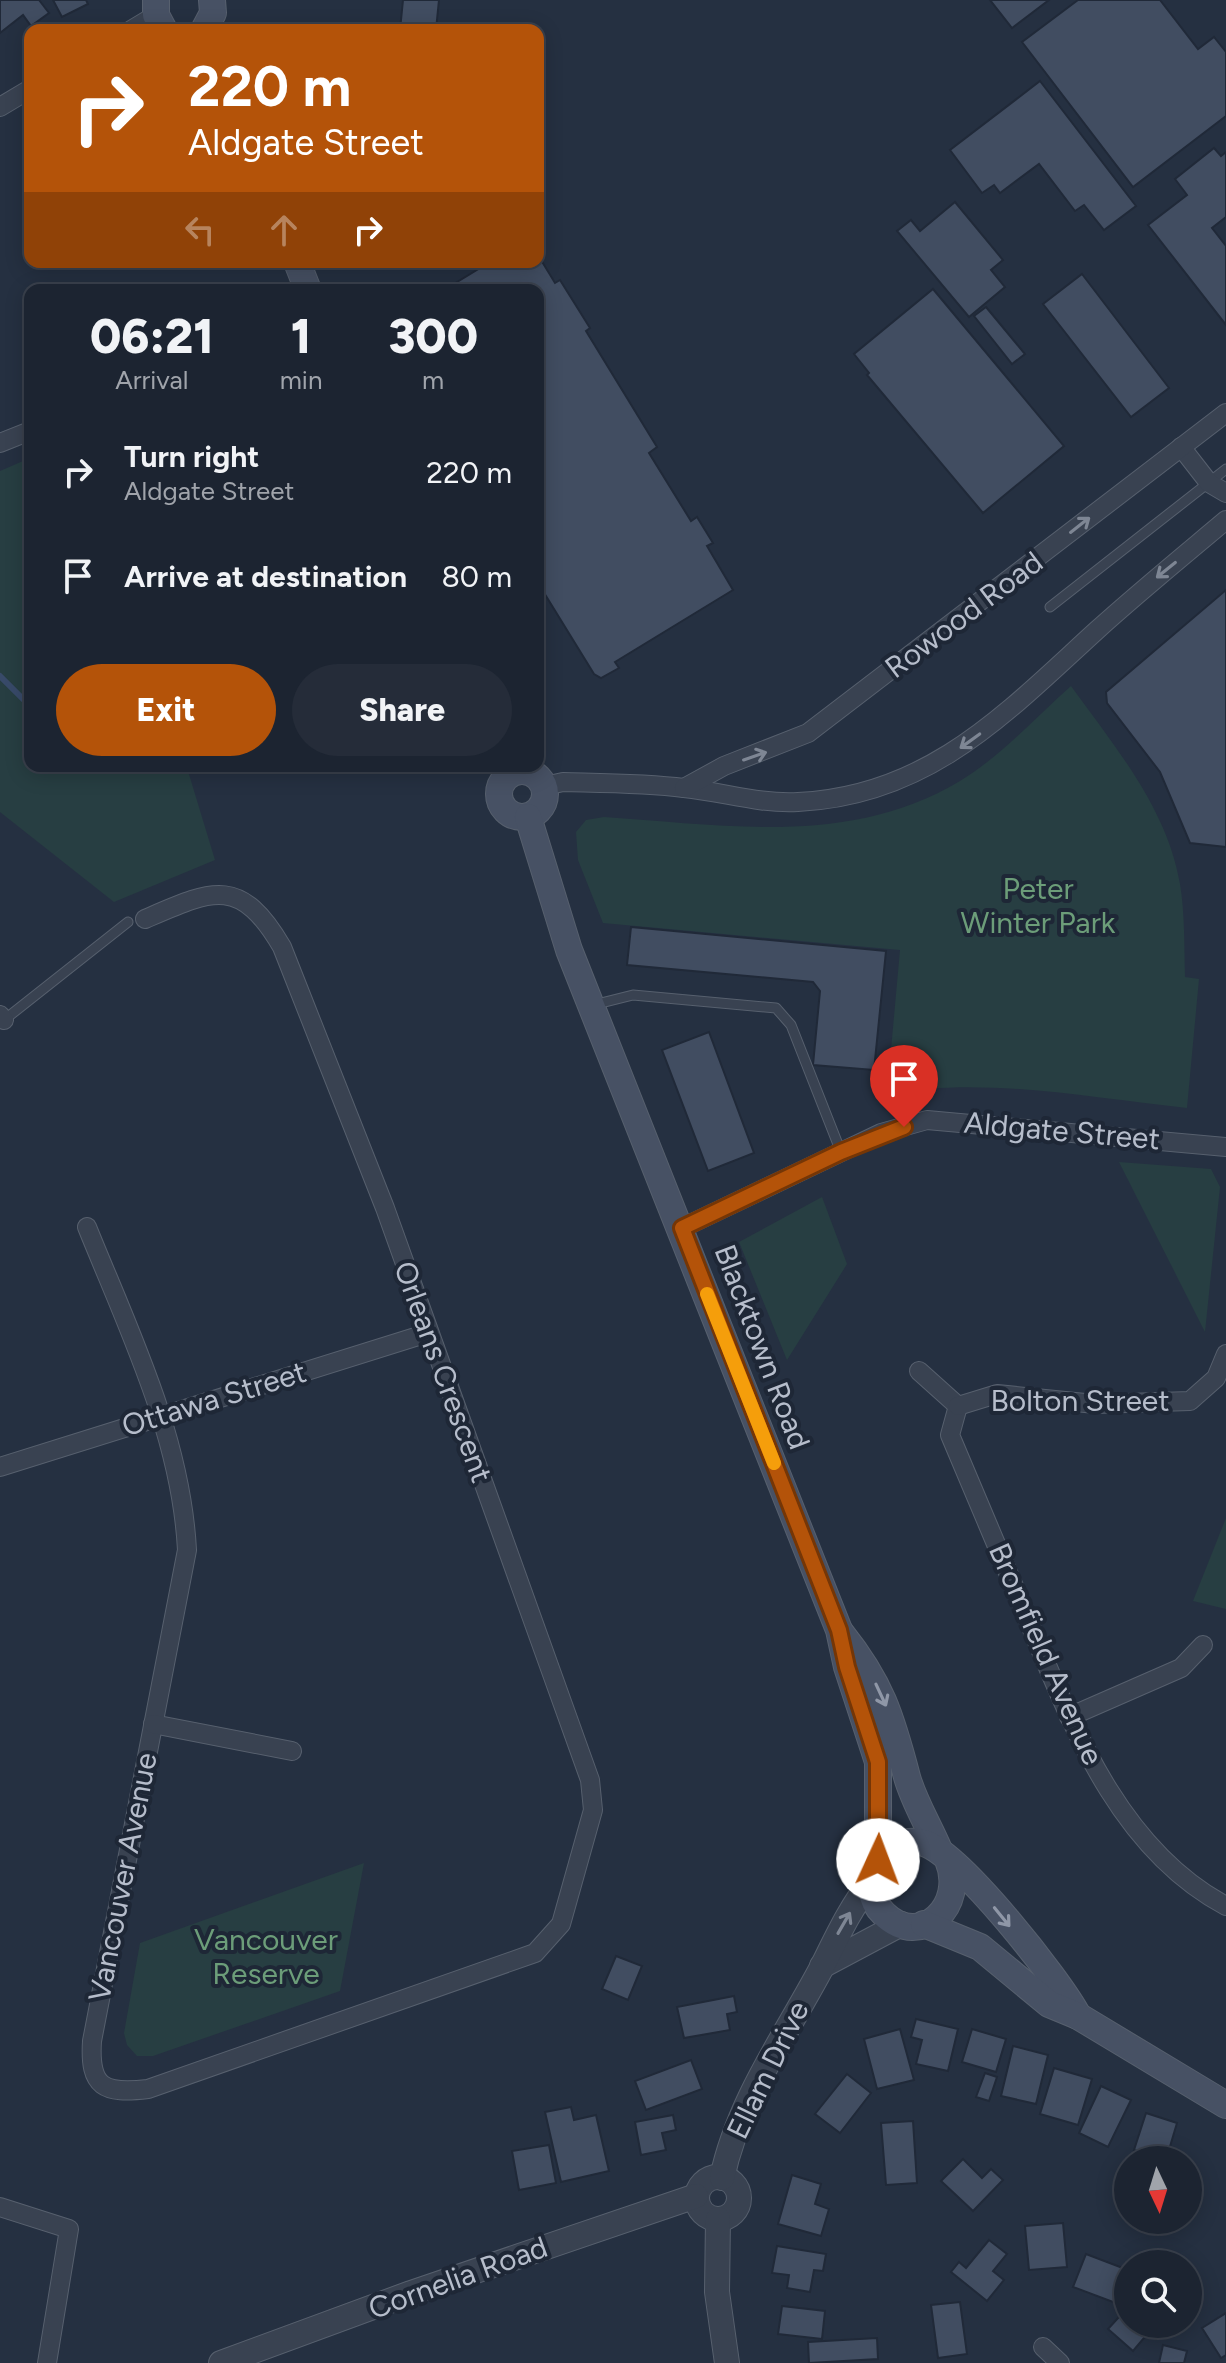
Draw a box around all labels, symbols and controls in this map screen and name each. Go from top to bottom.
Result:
text: 220 m [188,53,351,120]
icon: right [56,56,160,160]
text: Aldgate Street [188,121,424,164]
icon: left [178,208,222,252]
icon: ahead [262,208,306,252]
icon: right [346,208,390,252]
text: 06:21 [90,307,214,365]
text: 1 [291,307,311,365]
text: 300 [388,307,478,365]
text: Arrival [115,364,189,396]
text: min [280,364,322,396]
text: m [422,364,444,396]
text: Turn right [124,438,259,475]
icon: right [56,450,100,494]
text: 220 m [426,454,512,491]
text: Aldgate Street [124,475,294,507]
one-way arrow [1069,517,1090,534]
street label: Rowood Road [878,543,1050,686]
icon: arrive [56,554,100,598]
text: Arrive at destination [124,558,407,595]
text: 80 m [441,558,512,595]
one-way arrow [1156,561,1177,579]
button: Exit [56,664,276,756]
button: Share [292,664,512,756]
one-way arrow [960,732,981,749]
one-way arrow [743,747,768,762]
park label: Peter Winter Park [961,870,1116,941]
pin [870,1045,938,1127]
icon: arrive [882,1057,926,1101]
street label: Aldgate Street [963,1104,1162,1157]
street label: Blacktown Road [706,1239,818,1454]
street label: Orleans Crescent [386,1256,501,1487]
street label: Ottawa Street [117,1353,311,1444]
street label: Bolton Street [990,1382,1170,1419]
street label: Bromfield Avenue [981,1537,1112,1770]
one-way arrow [874,1682,889,1706]
street label: Vancouver Avenue [80,1749,165,2004]
position arrow [836,1818,920,1902]
one-way arrow [993,1906,1011,1926]
one-way arrow [837,1911,852,1935]
park label: Vancouver Reserve [194,1921,338,1992]
street label: Ellam Drive [718,1995,817,2145]
north arrow [1114,2146,1202,2234]
map controls [1114,2146,1202,2338]
street label: Cornelia Road [363,2228,552,2327]
button: search [1114,2250,1202,2338]

